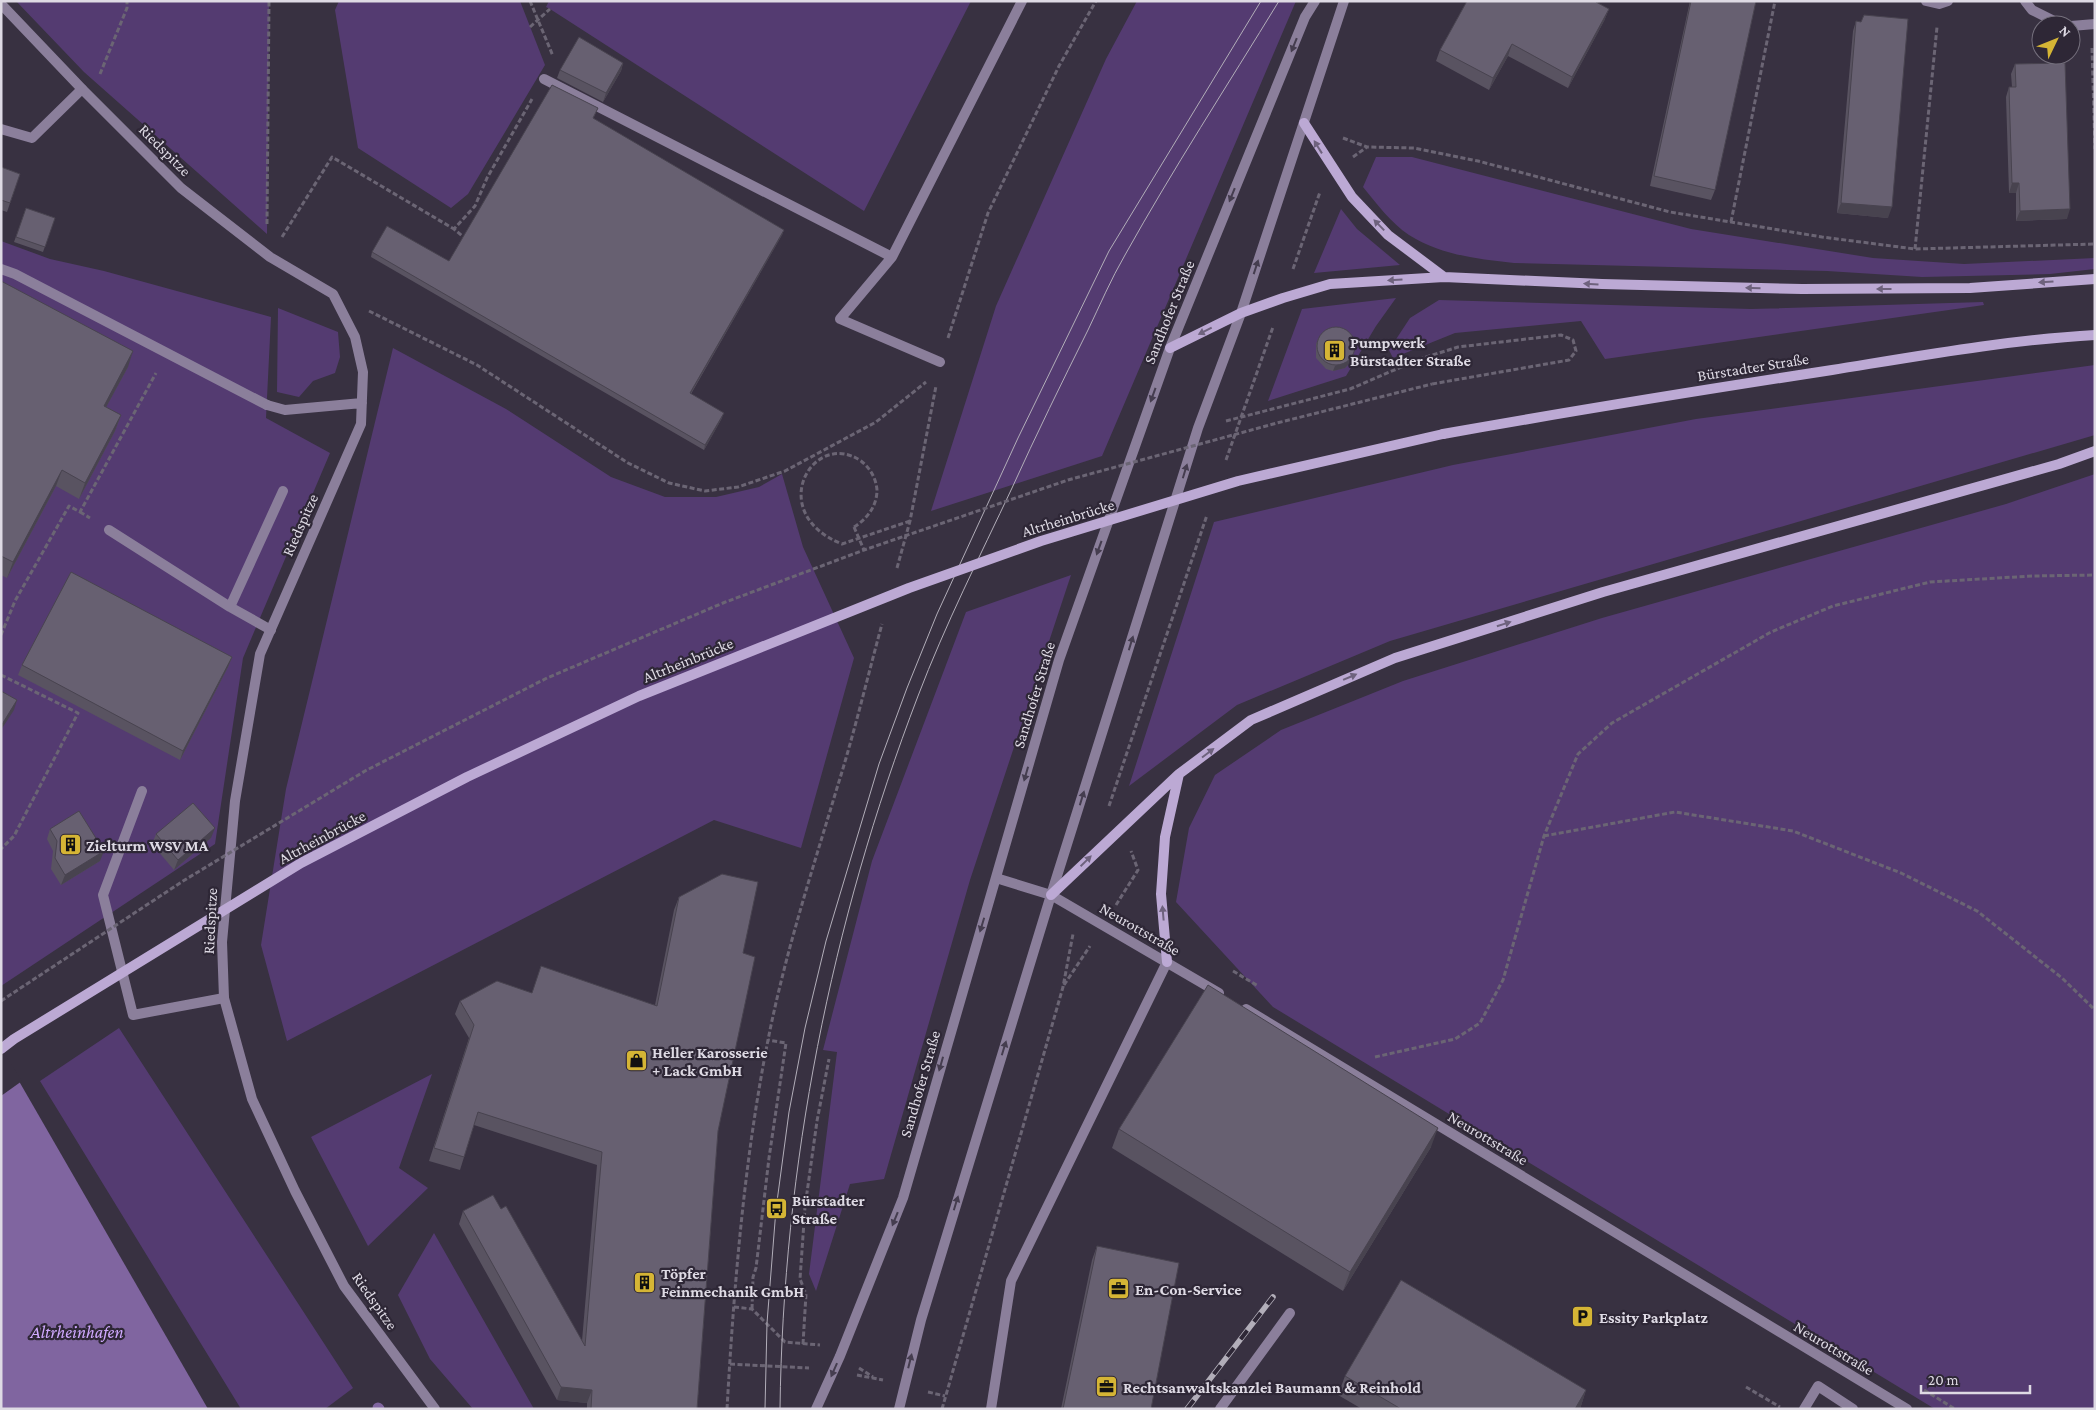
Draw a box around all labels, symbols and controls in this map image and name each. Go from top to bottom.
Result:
north arrow [2031,15,2081,65]
text: N [2056,22,2075,40]
one-way arrow [1289,38,1297,52]
street label: Riedspitze [135,121,194,180]
one-way arrow [1314,140,1323,153]
one-way arrow [1228,188,1236,203]
one-way arrow [1373,219,1385,231]
street label: Sandhofer Straße [1140,258,1198,366]
one-way arrow [1253,259,1260,274]
one-way arrow [1387,277,1403,285]
one-way arrow [1582,279,1598,287]
one-way arrow [2038,279,2054,287]
one-way arrow [1745,284,1761,292]
one-way arrow [1876,285,1892,293]
one-way arrow [1198,327,1212,335]
place label: Pumpwerk Bürstadter Straße [1350,334,1471,369]
building icon: Pumpwerk Bürstadter Straße [1322,339,1346,363]
street label: Bürstadter Straße [1696,350,1810,384]
one-way arrow [1149,388,1156,403]
one-way arrow [1181,464,1189,479]
street label: Riedspitze [279,491,322,559]
street label: Altrheinbrücke [1020,496,1116,540]
one-way arrow [1095,541,1102,556]
one-way arrow [1496,619,1511,627]
street label: Altrheinbrücke [640,634,736,686]
one-way arrow [1127,635,1135,650]
street label: Sandhofer Straße [1010,640,1058,750]
one-way arrow [1343,673,1357,681]
one-way arrow [1201,747,1214,758]
one-way arrow [1022,767,1030,782]
one-way arrow [1078,790,1086,805]
street label: Altrheinbrücke [276,807,368,867]
building icon: Zielturm WSV MA [58,833,82,857]
place label: Zielturm WSV MA [86,837,209,854]
one-way arrow [1080,855,1092,867]
street label: Riedspitze [200,887,221,955]
street label: Neurottstraße [1097,899,1183,959]
one-way arrow [1159,905,1167,921]
one-way arrow [978,917,986,932]
street label: Sandhofer Straße [897,1029,943,1139]
one-way arrow [1001,1040,1009,1055]
place label: Heller Karosserie + Lack GmbH [652,1044,768,1079]
shop icon: Heller Karosserie + Lack GmbH [624,1049,648,1073]
one-way arrow [937,1056,945,1071]
street label: Neurottstraße [1445,1108,1531,1168]
place label: Bürstadter Straße [792,1192,865,1227]
one-way arrow [953,1195,961,1210]
bus stop icon: Bürstadter Straße [764,1197,788,1221]
one-way arrow [891,1212,899,1227]
place label: Töpfer Feinmechanik GmbH [661,1265,804,1300]
street label: Riedspitze [348,1269,401,1334]
building icon: Töpfer Feinmechanik GmbH [633,1270,657,1294]
office icon: En-Con-Service [1107,1277,1131,1301]
place label: En-Con-Service [1135,1281,1242,1298]
parking icon: Essity Parkplatz [1571,1305,1595,1329]
place label: Essity Parkplatz [1599,1309,1709,1326]
street label: Neurottstraße [1791,1318,1877,1378]
water label: Altrheinhafen [29,1322,124,1342]
one-way arrow [906,1354,914,1369]
scale bar [1921,1362,2030,1394]
one-way arrow [830,1363,838,1377]
text: 20 m [1928,1372,1959,1388]
office icon: Rechtsanwaltskanzlei Baumann & Reinhold [1095,1375,1119,1399]
place label: Rechtsanwaltskanzlei Baumann & Reinhold [1123,1379,1421,1396]

